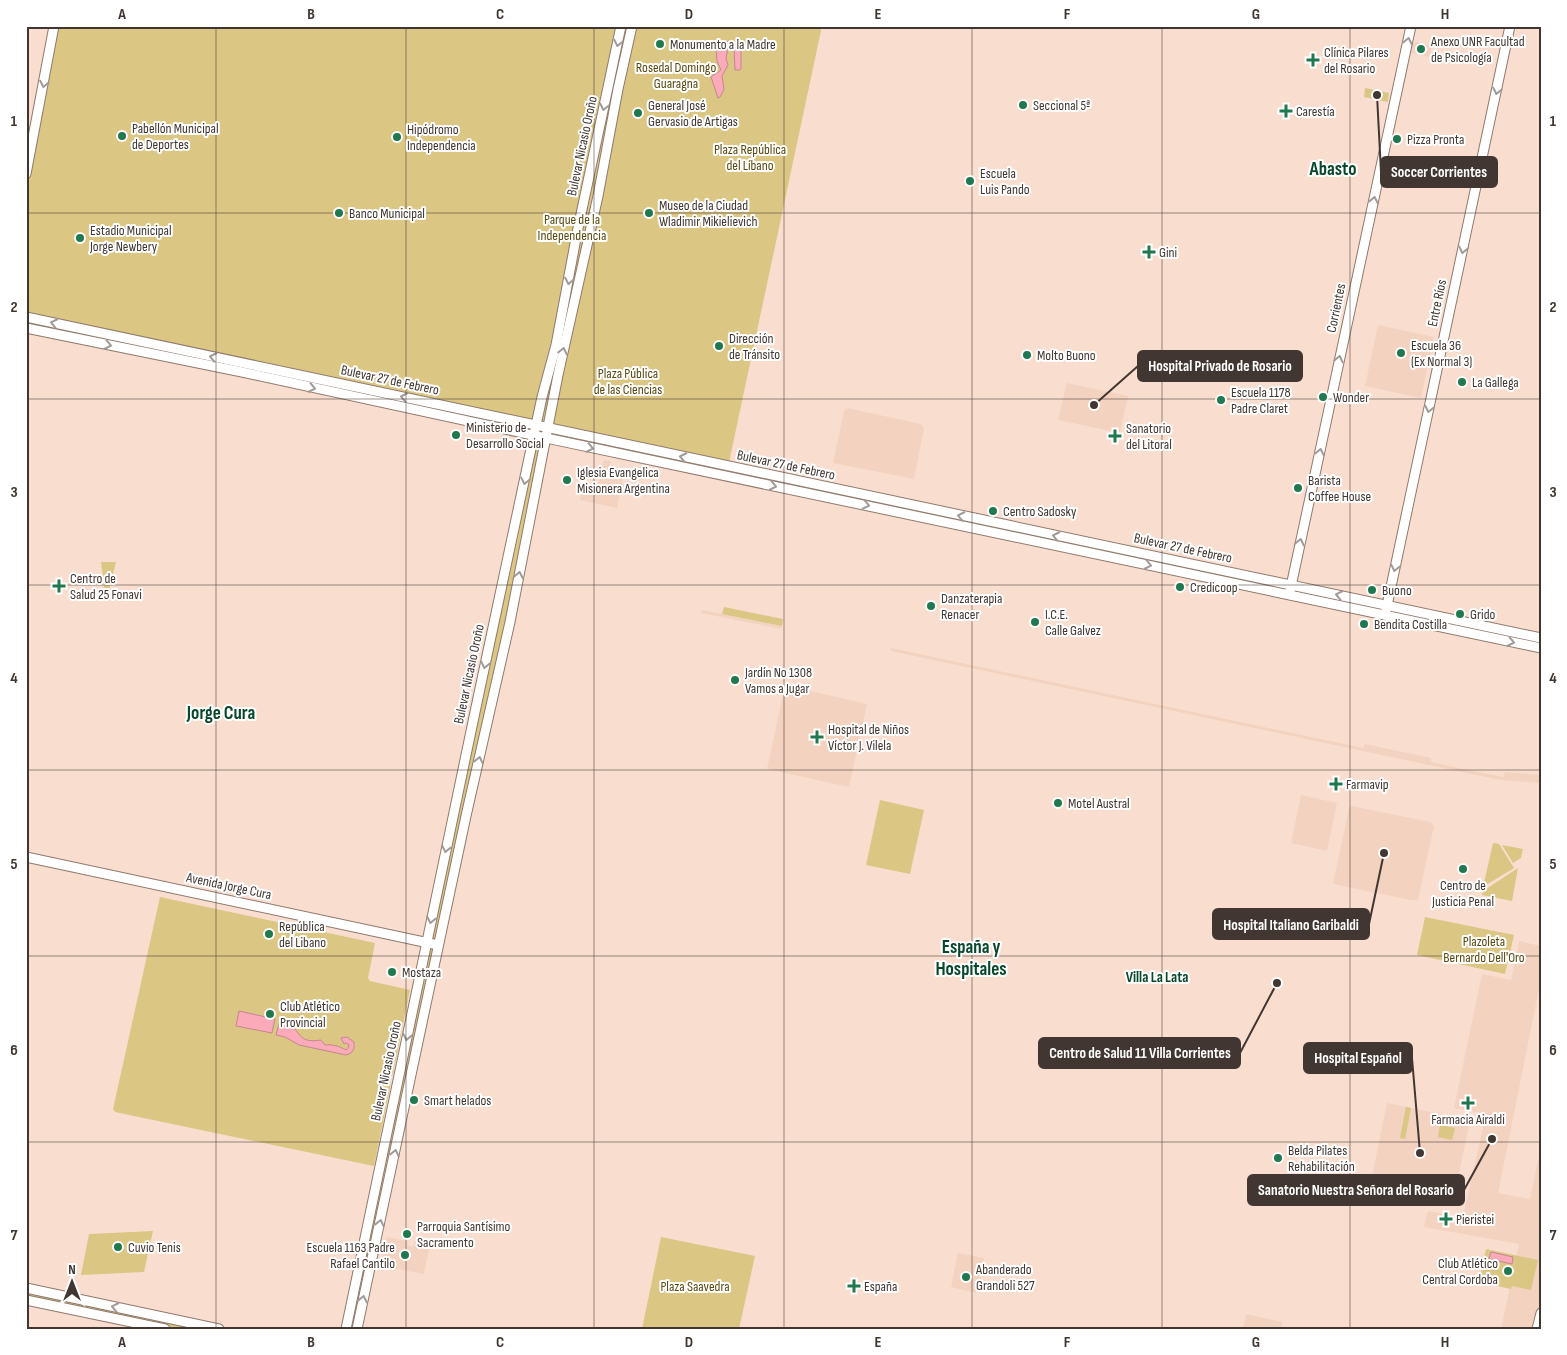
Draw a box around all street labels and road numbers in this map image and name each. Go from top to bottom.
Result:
street label: Bulevar Nicasio Oroño [563,94,601,197]
street label: Entre Ríos [1424,278,1450,328]
street label: Corrientes [1323,282,1349,334]
street label: Bulevar 27 de Febrero [339,361,441,399]
street label: Bulevar 27 de Febrero [735,446,837,484]
street label: Bulevar 27 de Febrero [1132,529,1234,567]
street label: Bulevar Nicasio Oroño [450,622,488,725]
street label: Avenida Jorge Cura [184,869,273,903]
street label: Bulevar Nicasio Oroño [367,1019,405,1122]

